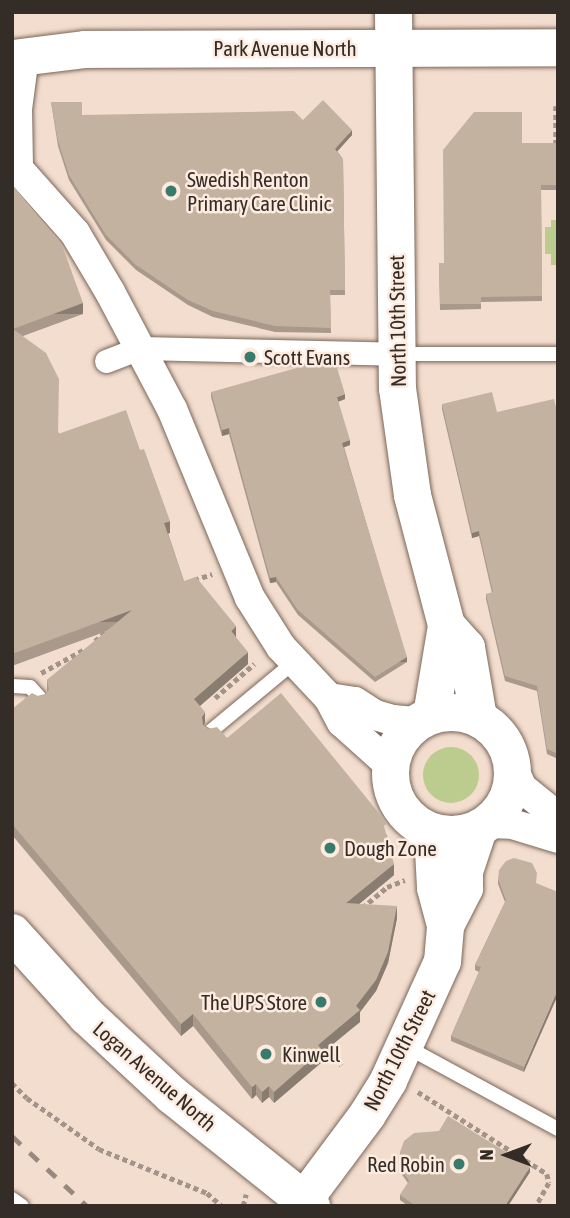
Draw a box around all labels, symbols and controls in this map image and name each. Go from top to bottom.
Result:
street label: Park Avenue North [213,35,357,61]
place label: Swedish Renton Primary Care Clinic [187,166,331,216]
marker: Swedish Renton Primary Care Clinic [161,181,181,201]
street label: North 10th Street [383,255,411,387]
place label: Scott Evans [264,344,350,370]
marker: Scott Evans [242,349,258,365]
place label: Dough Zone [344,835,437,861]
marker: Dough Zone [322,840,338,856]
street label: North 10th Street [358,985,440,1115]
place label: The UPS Store [201,989,307,1015]
marker: The UPS Store [313,994,329,1010]
street label: Logan Avenue North [88,1016,222,1136]
place label: Kinwell [282,1041,340,1067]
marker: Kinwell [256,1044,276,1064]
north arrow [472,1120,542,1190]
text: N [475,1149,497,1161]
place label: Red Robin [367,1151,445,1177]
marker: Red Robin [451,1156,467,1172]

